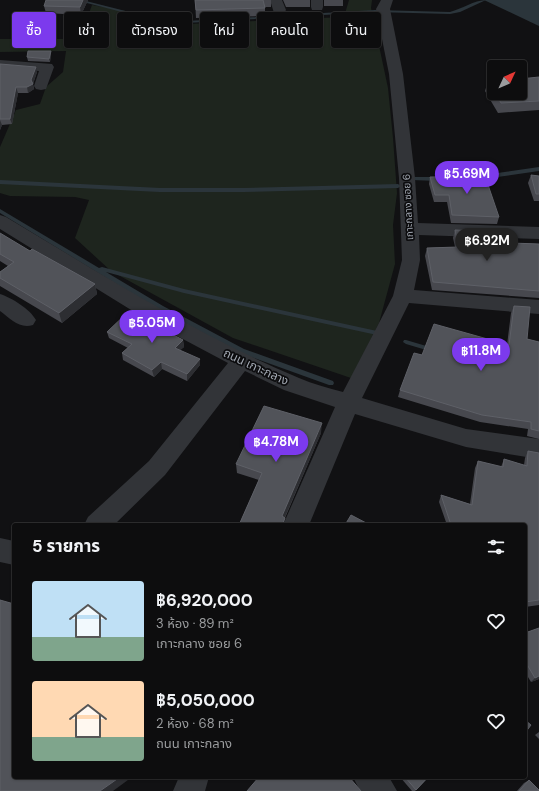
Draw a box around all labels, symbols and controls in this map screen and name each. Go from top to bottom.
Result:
chip: ซื้อ [12,12,56,48]
chip: เช่า [64,12,109,48]
chip: ตัวกรอง [117,12,192,48]
chip: ใหม่ [200,12,249,48]
chip: คอนโด [257,12,323,48]
chip: บ้าน [331,12,381,48]
north arrow [487,60,527,100]
map controls [487,60,527,100]
pin: ฿5.69M [434,161,500,195]
text: ฿5.69M [444,165,490,182]
street label: เกาะกลาง ซอย 6 [400,174,416,240]
pin: ฿6.92M [454,228,520,262]
text: ฿6.92M [464,232,510,249]
pin: ฿5.05M [119,310,185,344]
text: ฿5.05M [128,314,176,331]
pin: ฿11.8M [448,338,514,372]
text: ฿11.8M [461,342,501,359]
street label: ถนน เกาะกลาง [221,345,291,389]
pin: ฿4.78M [243,429,309,463]
text: ฿4.78M [253,433,299,450]
text: 5 รายการ [32,535,100,557]
icon: filters [485,536,507,558]
text: ฿6,920,000 [156,589,253,611]
icon: home [64,597,112,645]
icon: heart [485,610,507,632]
text: 3 ห้อง · 89 m² [156,615,234,632]
text: เกาะกลาง ซอย 6 [156,635,242,652]
text: ฿5,050,000 [156,689,255,711]
icon: home [64,697,112,745]
icon: heart [485,710,507,732]
text: 2 ห้อง · 68 m² [156,715,234,732]
text: ถนน เกาะกลาง [156,735,232,752]

